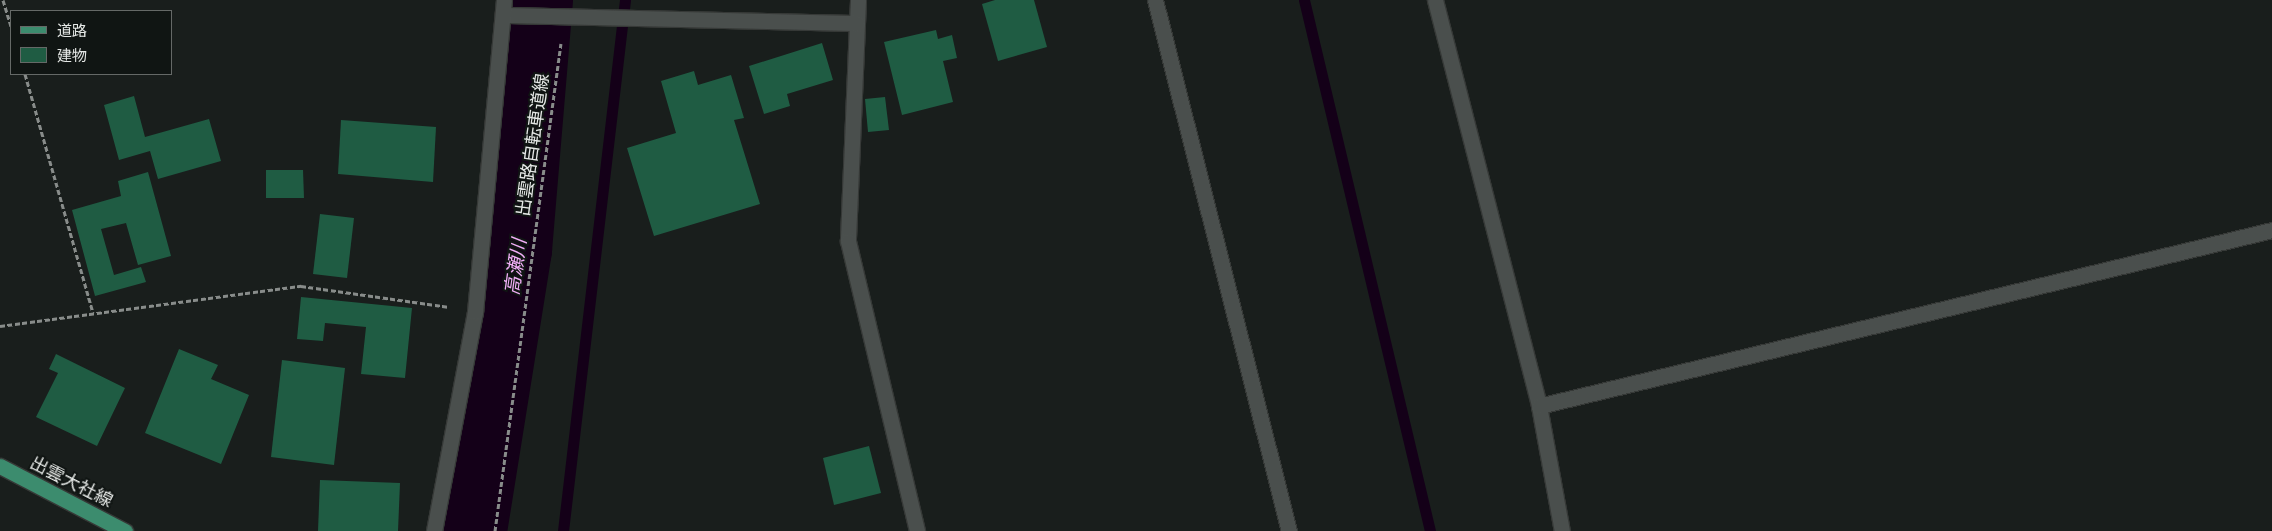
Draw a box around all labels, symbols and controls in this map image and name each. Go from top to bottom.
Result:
legend [10,10,172,75]
text: 道路 [57,21,87,41]
text: 建物 [57,46,87,66]
street label: 出雲路自転車道線 [512,72,554,218]
water label: 高瀬川 [501,237,531,297]
street label: 出雲大社線 [26,452,116,512]

